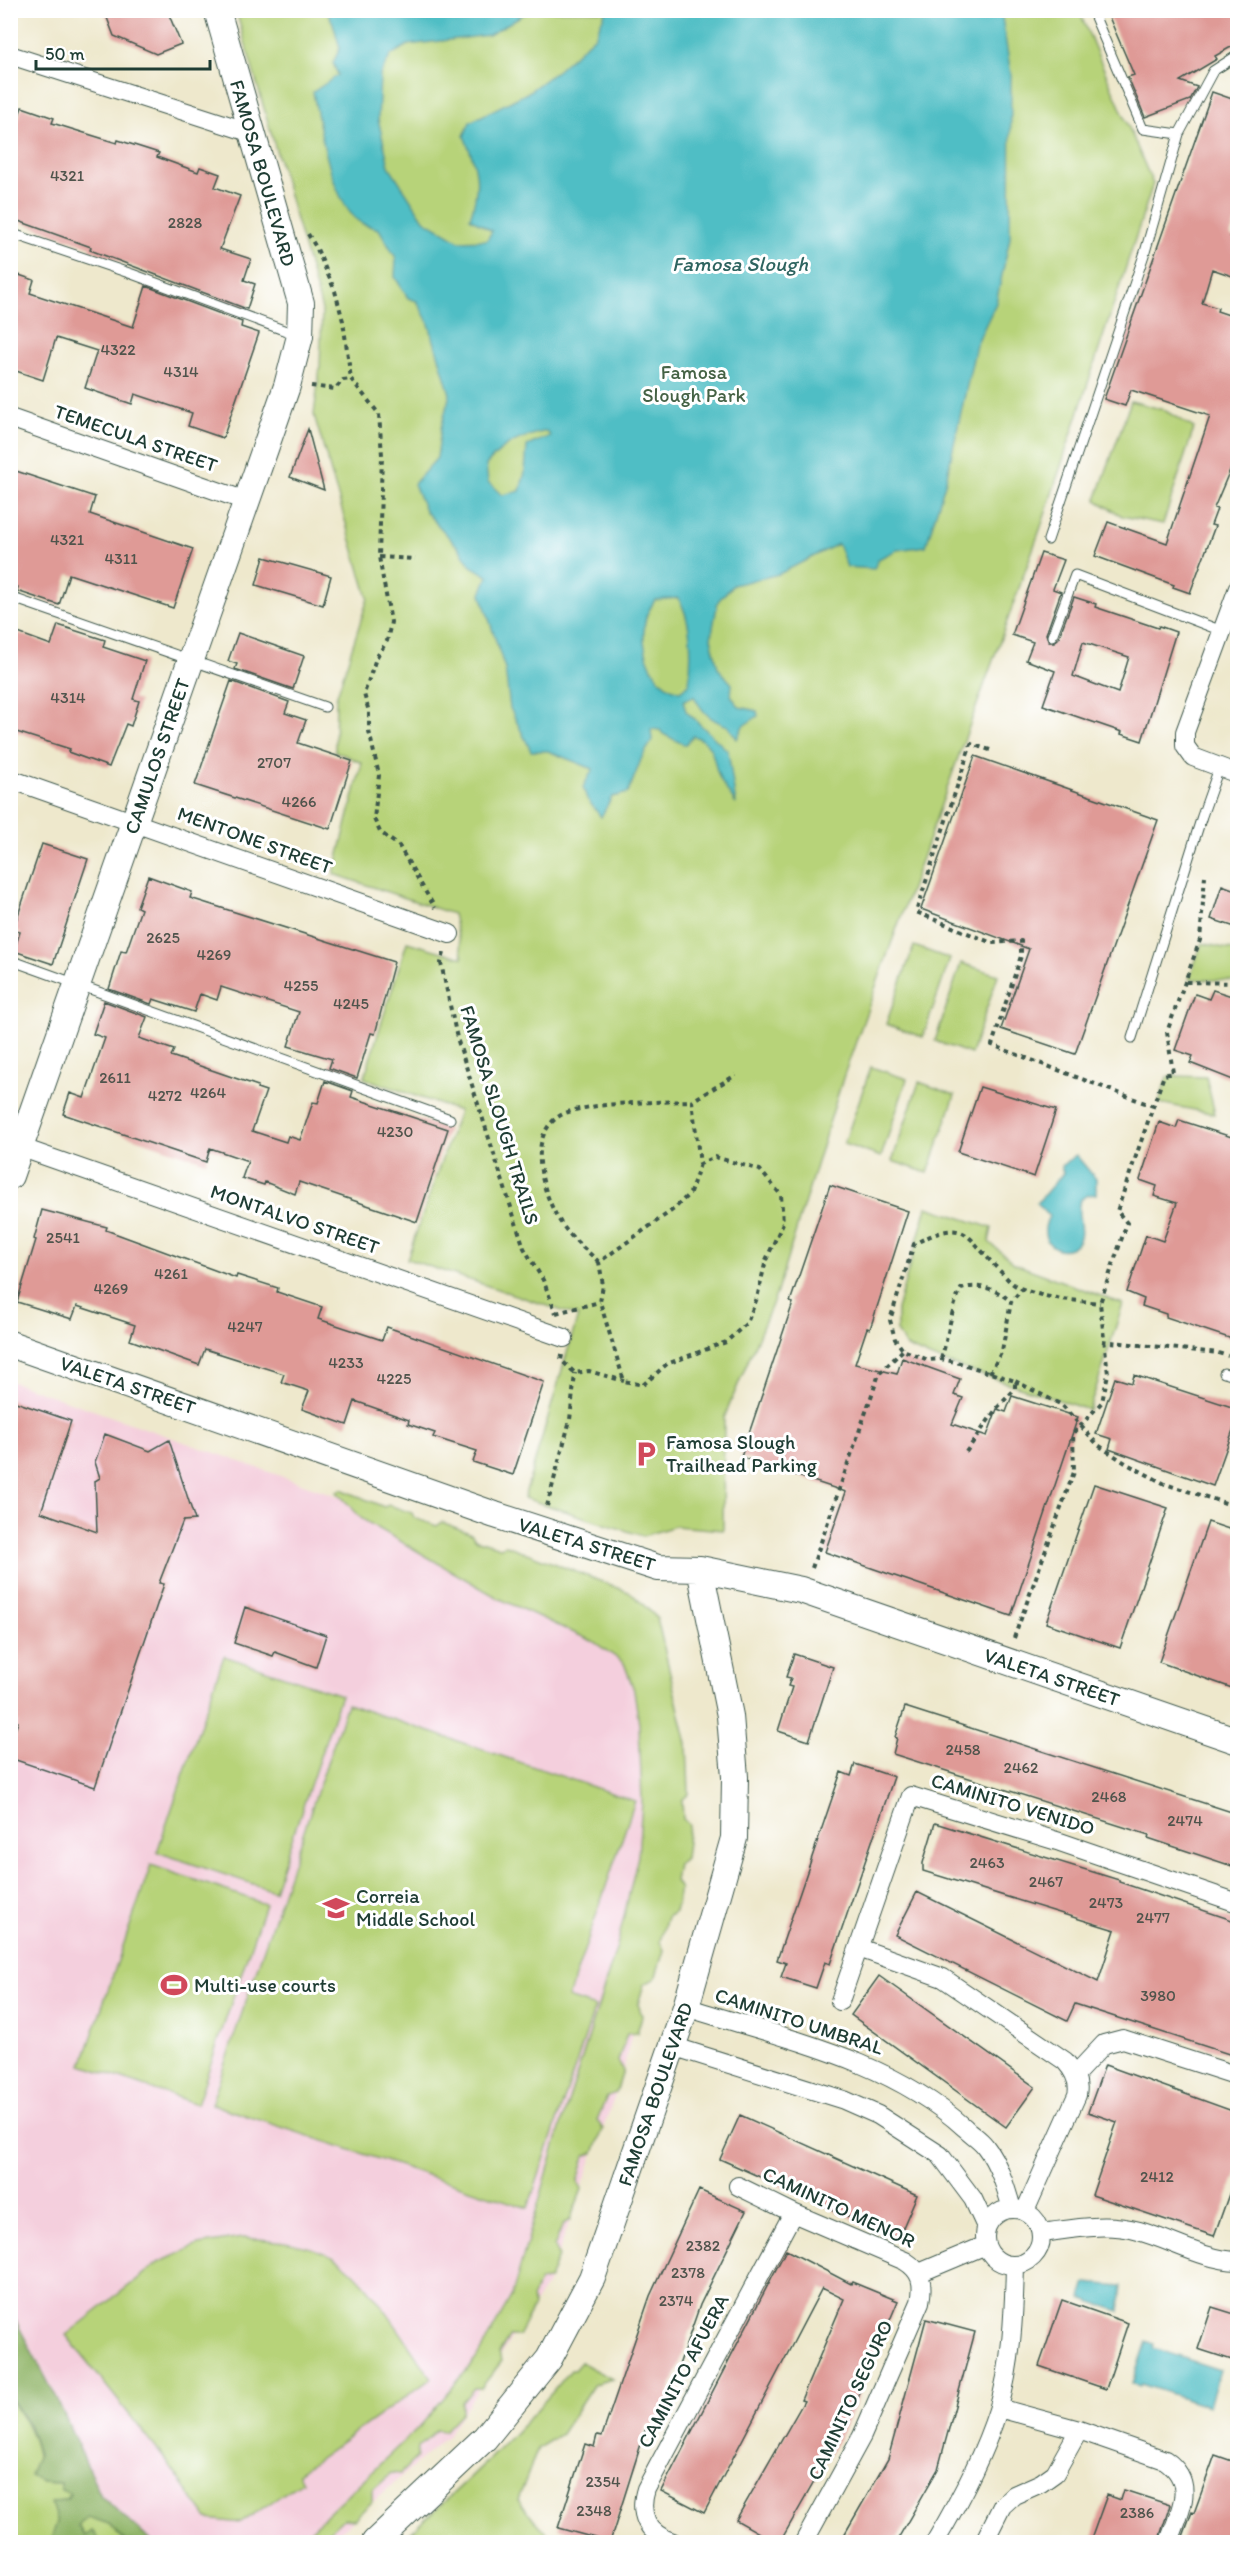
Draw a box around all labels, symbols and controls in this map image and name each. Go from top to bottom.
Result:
scale bar [36,33,210,71]
text: 50 m [45,43,85,65]
street label: FAMOSA BOULEVARD [225,77,301,269]
house number: 4321 [50,166,85,185]
house number: 2828 [168,213,202,232]
water label: Famosa Slough [672,251,808,276]
house number: 4322 [100,340,136,359]
park label: Famosa Slough Park [642,360,746,407]
house number: 4314 [163,362,199,381]
street label: TEMECULA STREET [51,399,221,477]
house number: 4321 [50,530,85,549]
house number: 4311 [104,549,138,568]
street label: CAMULOS STREET [119,675,195,837]
house number: 4314 [50,688,86,707]
house number: 2707 [257,753,291,772]
house number: 4266 [282,792,316,811]
street label: MENTONE STREET [174,801,336,879]
house number: 2625 [146,928,180,947]
house number: 4269 [197,945,231,964]
house number: 4255 [284,976,318,995]
house number: 4245 [333,994,369,1013]
street label: FAMOSA SLOUGH TRAILS [455,1003,545,1227]
house number: 2611 [99,1068,131,1087]
house number: 4264 [190,1083,226,1102]
house number: 4272 [148,1086,183,1105]
house number: 4230 [377,1122,413,1141]
street label: MONTALVO STREET [207,1179,383,1259]
house number: 2541 [46,1228,81,1247]
house number: 4261 [154,1264,189,1283]
house number: 4269 [94,1279,128,1298]
house number: 4247 [227,1317,263,1336]
street label: VALETA STREET [57,1351,199,1419]
house number: 4233 [328,1353,364,1372]
house number: 4225 [377,1369,411,1388]
place label: Famosa Slough Trailhead Parking [666,1430,818,1477]
parking icon: Famosa Slough Trailhead Parking [631,1439,661,1469]
street label: VALETA STREET [516,1512,658,1576]
street label: VALETA STREET [981,1643,1123,1711]
house number: 2458 [945,1740,981,1759]
house number: 2462 [1004,1758,1039,1777]
street label: CAMINITO VENIDO [928,1768,1098,1840]
house number: 2468 [1091,1787,1127,1806]
house number: 2474 [1167,1811,1203,1830]
house number: 2463 [969,1853,1005,1872]
house number: 2467 [1029,1872,1063,1891]
place label: Correia Middle School [356,1884,475,1931]
school or university icon: Correia Middle School [321,1893,351,1923]
house number: 2473 [1089,1893,1124,1912]
house number: 2477 [1136,1908,1170,1927]
sports icon: Multi-use courts [159,1970,189,2000]
place label: Multi-use courts [194,1973,336,1997]
street label: CAMINITO UMBRAL [712,1982,886,2060]
house number: 3980 [1140,1986,1176,2005]
street label: FAMOSA BOULEVARD [612,1999,698,2189]
street label: CAMINITO MENOR [759,2161,919,2253]
house number: 2412 [1140,2167,1175,2186]
house number: 2382 [686,2236,721,2255]
house number: 2378 [671,2263,705,2282]
street label: CAMINITO AFUERA [632,2290,734,2452]
house number: 2374 [659,2291,694,2310]
street label: CAMINITO SEGURO [802,2316,898,2484]
house number: 2354 [585,2472,621,2491]
house number: 2348 [576,2501,612,2520]
house number: 2386 [1120,2503,1154,2522]

